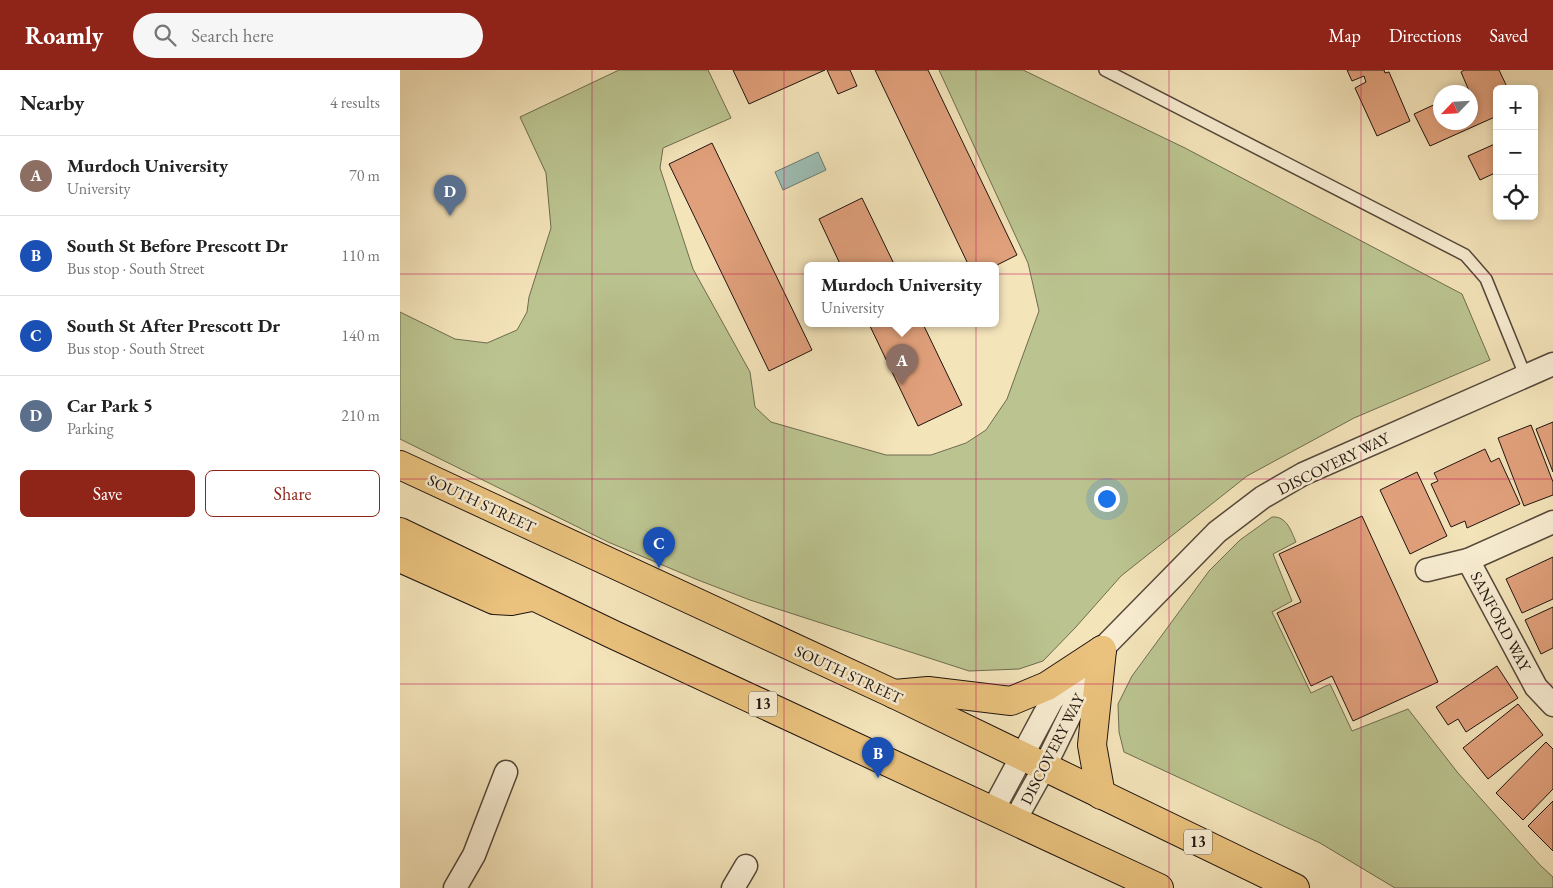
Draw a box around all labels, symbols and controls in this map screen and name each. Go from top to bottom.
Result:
search box [133,13,483,58]
text: Roamly [25,20,103,51]
icon: search [151,21,179,49]
text: Search here [191,23,274,48]
text: Map [1329,24,1361,47]
text: Directions [1389,24,1461,47]
text: Saved [1489,24,1528,47]
north arrow [1433,85,1478,130]
map controls [1493,85,1538,220]
button: + [1493,85,1538,130]
text: Nearby [20,89,84,116]
text: 4 results [330,92,380,113]
button: − [1493,130,1538,175]
text: Murdoch University [67,153,228,178]
text: A [30,165,42,186]
text: 70 m [349,165,380,186]
pin: D [434,175,466,216]
button: locate [1493,175,1538,220]
text: University [67,178,131,199]
text: South St Before Prescott Dr [67,233,288,258]
text: B [31,245,41,266]
text: 110 m [341,245,380,266]
text: Bus stop · South Street [67,258,205,279]
popup [804,262,999,327]
text: Murdoch University [821,272,982,297]
text: University [821,297,884,318]
text: South St After Prescott Dr [67,313,280,338]
text: C [30,325,42,346]
text: 140 m [341,325,380,346]
text: Bus stop · South Street [67,338,205,359]
pin: A [886,344,918,385]
text: Car Park 5 [67,393,153,418]
text: D [30,405,42,426]
text: 210 m [341,405,380,426]
text: Parking [67,418,114,439]
street label: DISCOVERY WAY [1274,427,1393,500]
street label: SOUTH STREET [424,469,539,538]
button: Save [20,470,195,517]
button: Share [205,470,380,517]
your location [1094,486,1120,512]
pin: C [643,527,675,568]
street label: SANFORD WAY [1465,568,1536,675]
street label: SOUTH STREET [791,640,906,709]
street label: DISCOVERY WAY [1015,689,1090,808]
road number: 13 [749,692,777,716]
pin: B [862,737,894,778]
road number: 13 [1184,830,1212,854]

